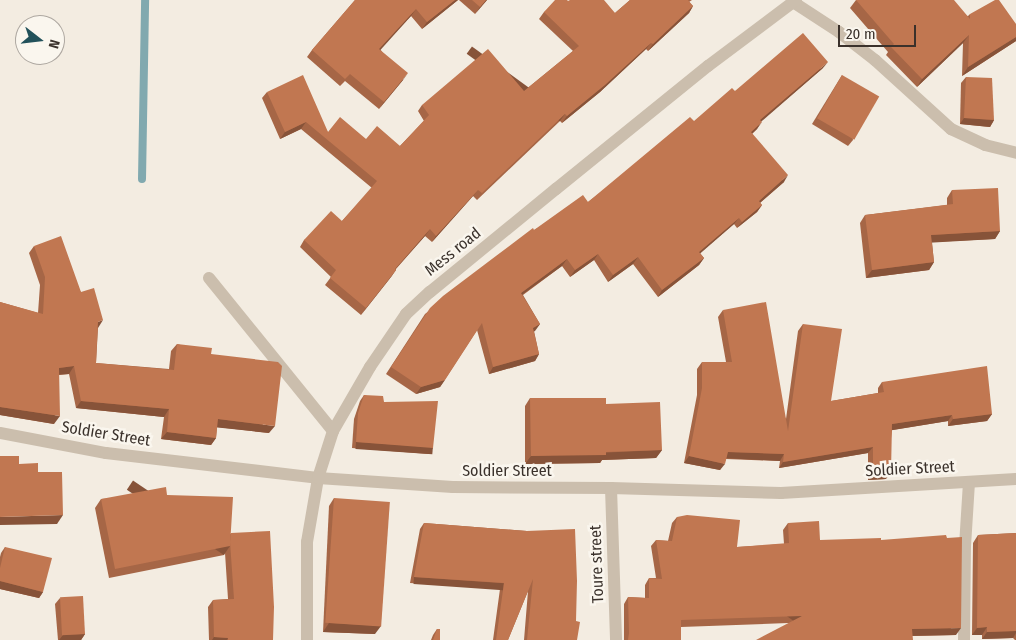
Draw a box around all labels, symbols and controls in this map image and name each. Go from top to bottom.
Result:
north arrow [15,15,65,65]
scale bar [841,15,918,47]
text: 20 m [846,25,876,43]
text: N [45,38,63,50]
street label: Mess road [421,224,485,280]
street label: Soldier Street [60,418,152,450]
street label: Soldier Street [865,457,955,481]
street label: Soldier Street [462,461,552,481]
street label: Toure street [586,525,608,603]

